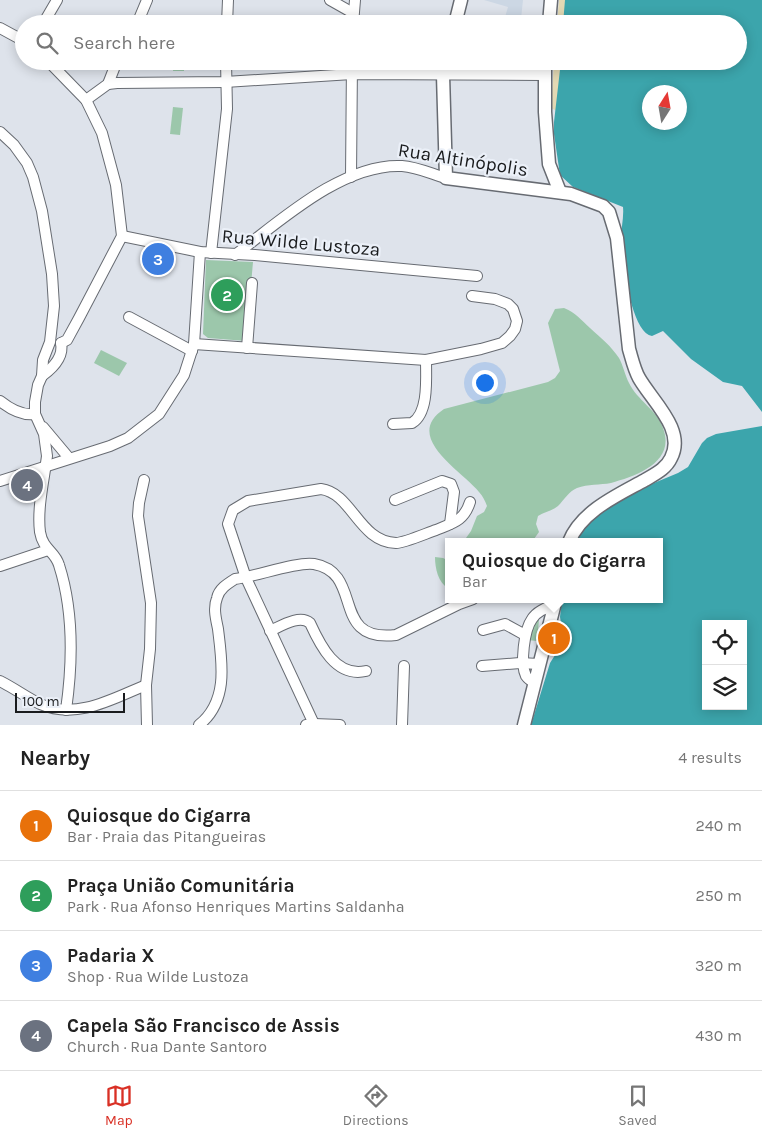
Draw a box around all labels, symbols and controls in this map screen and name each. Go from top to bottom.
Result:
search box [15,15,747,70]
icon: search [33,29,61,57]
text: Search here [73,32,175,54]
north arrow [642,85,687,130]
street label: Rua Altinópolis [396,139,530,181]
street label: Rua Wilde Lustoza [221,225,381,261]
pin: 3 [142,240,174,278]
pin: 2 [211,276,243,314]
your location [472,370,498,396]
pin: 4 [11,466,43,504]
popup [445,538,663,603]
text: Quiosque do Cigarra [462,550,646,572]
text: Bar [462,572,487,591]
pin: 1 [538,619,570,657]
map controls [702,620,747,710]
button: locate [702,620,747,665]
button: layers [702,665,747,710]
scale bar [15,690,125,713]
text: 100 m [22,693,60,710]
text: Nearby [20,746,90,770]
text: 4 results [678,748,742,767]
text: Quiosque do Cigarra [67,805,251,827]
text: 1 [33,816,39,835]
text: 240 m [696,816,742,835]
text: Bar · Praia das Pitangueiras [67,827,266,846]
text: Praça União Comunitária [67,875,295,897]
text: 2 [31,886,41,905]
text: 250 m [695,886,742,905]
text: Park · Rua Afonso Henriques Martins Saldanha [67,897,405,916]
text: Padaria X [67,945,155,967]
text: 3 [31,956,41,975]
text: 320 m [695,956,742,975]
text: Shop · Rua Wilde Lustoza [67,967,249,986]
text: Capela São Francisco de Assis [67,1015,340,1037]
text: 4 [31,1026,41,1045]
text: 430 m [695,1026,742,1045]
text: Church · Rua Dante Santoro [67,1037,267,1056]
tab: Map [105,1082,133,1129]
tab: Directions [343,1082,409,1129]
tab: Saved [618,1082,657,1129]

